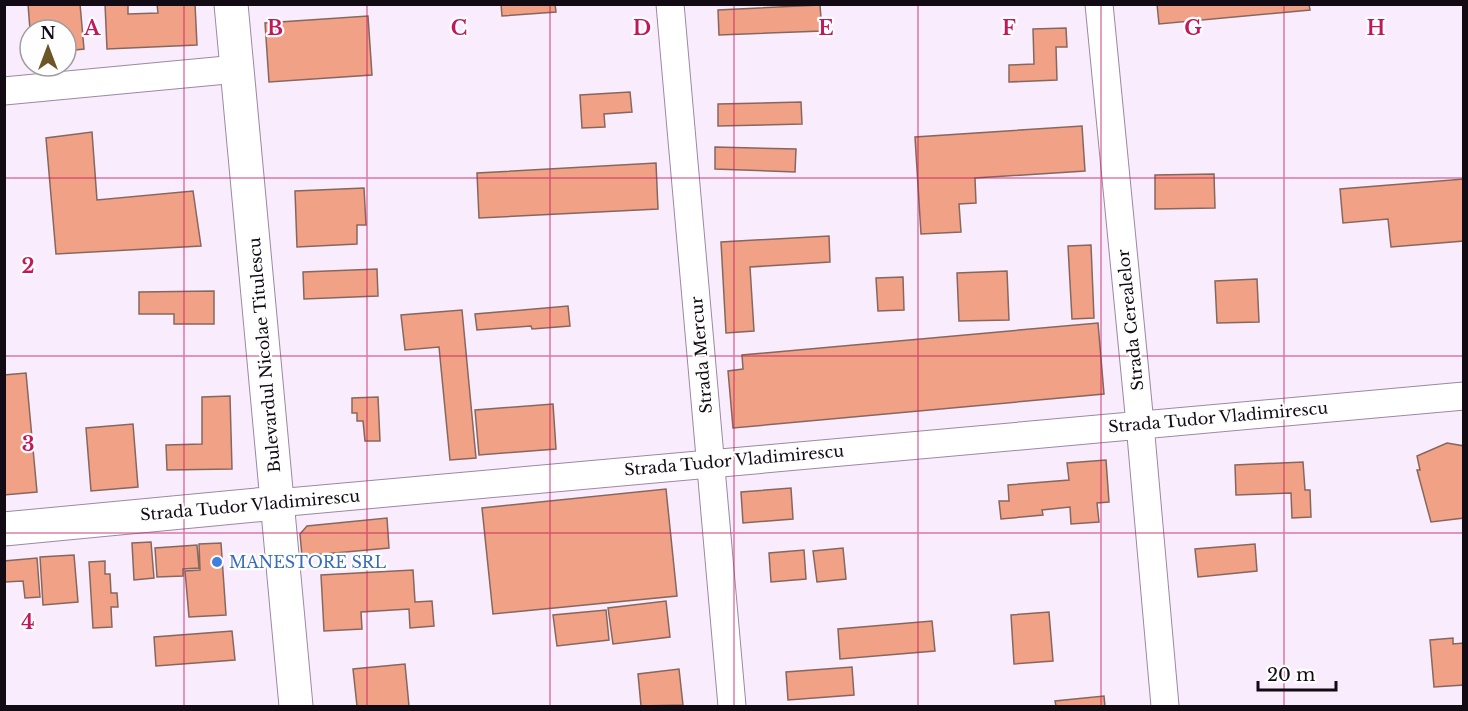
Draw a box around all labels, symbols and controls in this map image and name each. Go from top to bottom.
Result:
text: A [83,16,101,40]
text: B [267,16,283,40]
text: C [451,16,467,40]
text: D [633,16,651,40]
text: E [818,16,834,40]
text: F [1002,16,1016,40]
text: G [1184,16,1202,40]
text: H [1367,16,1386,40]
north arrow [18,18,78,78]
text: N [40,23,56,43]
street label: Bulevardul Nicolae Titulescu [244,236,284,473]
street label: Strada Cerealelor [1113,248,1147,392]
text: 2 [21,254,35,278]
street label: Strada Mercur [686,295,716,414]
street label: Strada Tudor Vladimirescu [1107,397,1329,437]
text: 3 [22,432,34,456]
street label: Strada Tudor Vladimirescu [623,440,845,480]
street label: Strada Tudor Vladimirescu [139,485,361,525]
place label: MANESTORE SRL [229,552,386,572]
marker: MANESTORE SRL [210,555,224,569]
text: 4 [21,610,35,634]
scale bar [1258,654,1336,692]
text: 20 m [1267,664,1315,686]

